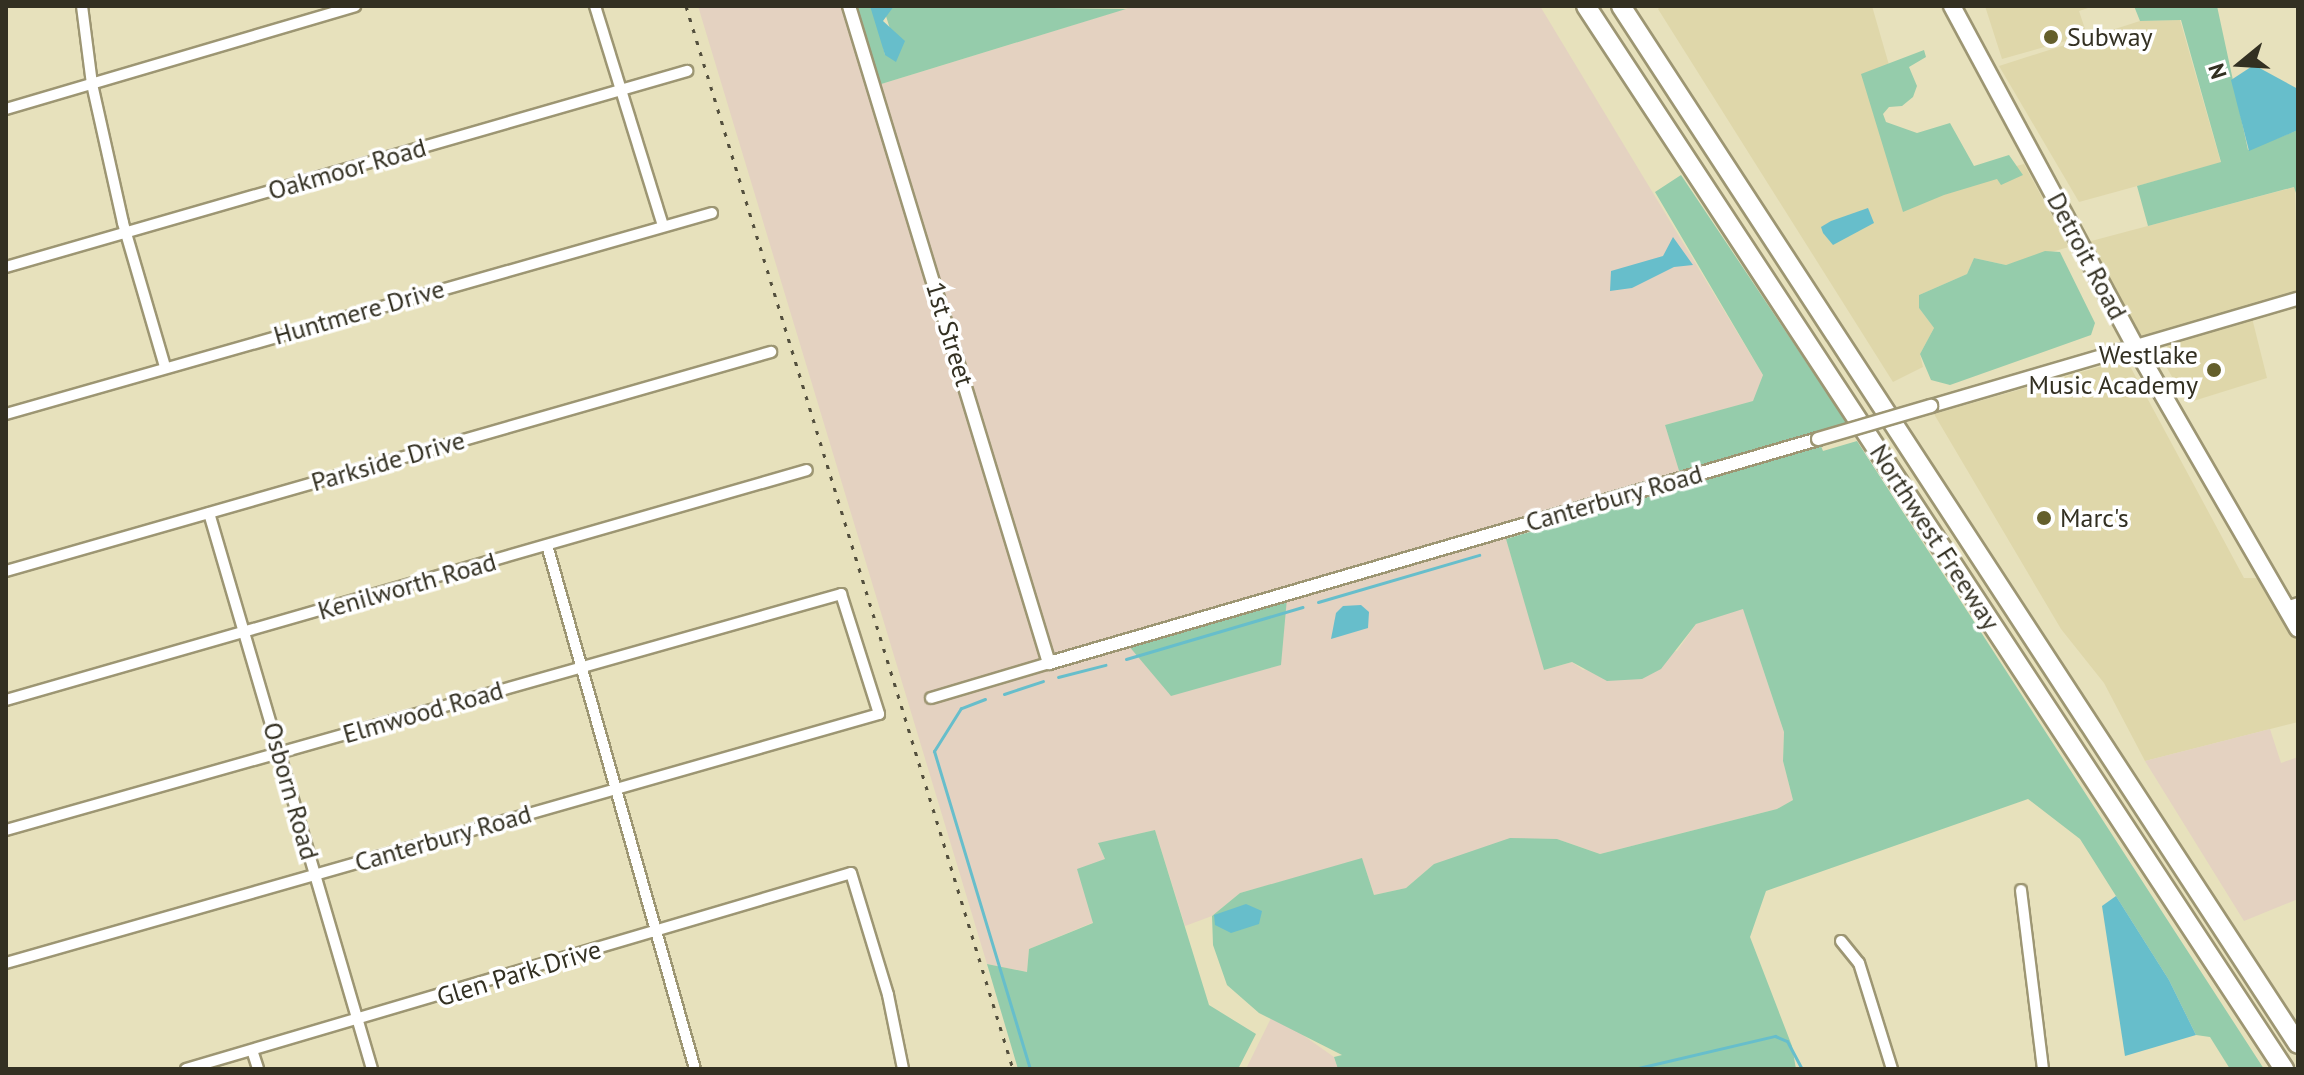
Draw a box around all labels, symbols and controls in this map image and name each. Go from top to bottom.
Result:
place label: Subway [2067,21,2153,53]
north arrow [2200,24,2280,104]
marker: Subway [2042,28,2060,46]
text: N [2202,60,2233,83]
street label: Oakmoor Road [264,132,430,206]
street label: Detroit Road [2040,187,2134,325]
street label: Huntmere Drive [270,273,448,351]
street label: 1st Street [919,278,981,390]
place label: Westlake Music Academy [2027,339,2198,400]
marker: Westlake Music Academy [2205,361,2223,379]
street label: Parkside Drive [308,424,468,498]
street label: Northwest Freeway [1863,438,2007,636]
street label: Canterbury Road [1522,458,1706,538]
place label: Marc's [2060,502,2129,534]
marker: Marc's [2035,509,2053,527]
street label: Kenilworth Road [314,546,500,626]
street label: Elmwood Road [339,674,507,750]
street label: Osborn Road [256,719,326,863]
street label: Canterbury Road [351,798,535,878]
street label: Glen Park Drive [433,933,605,1013]

